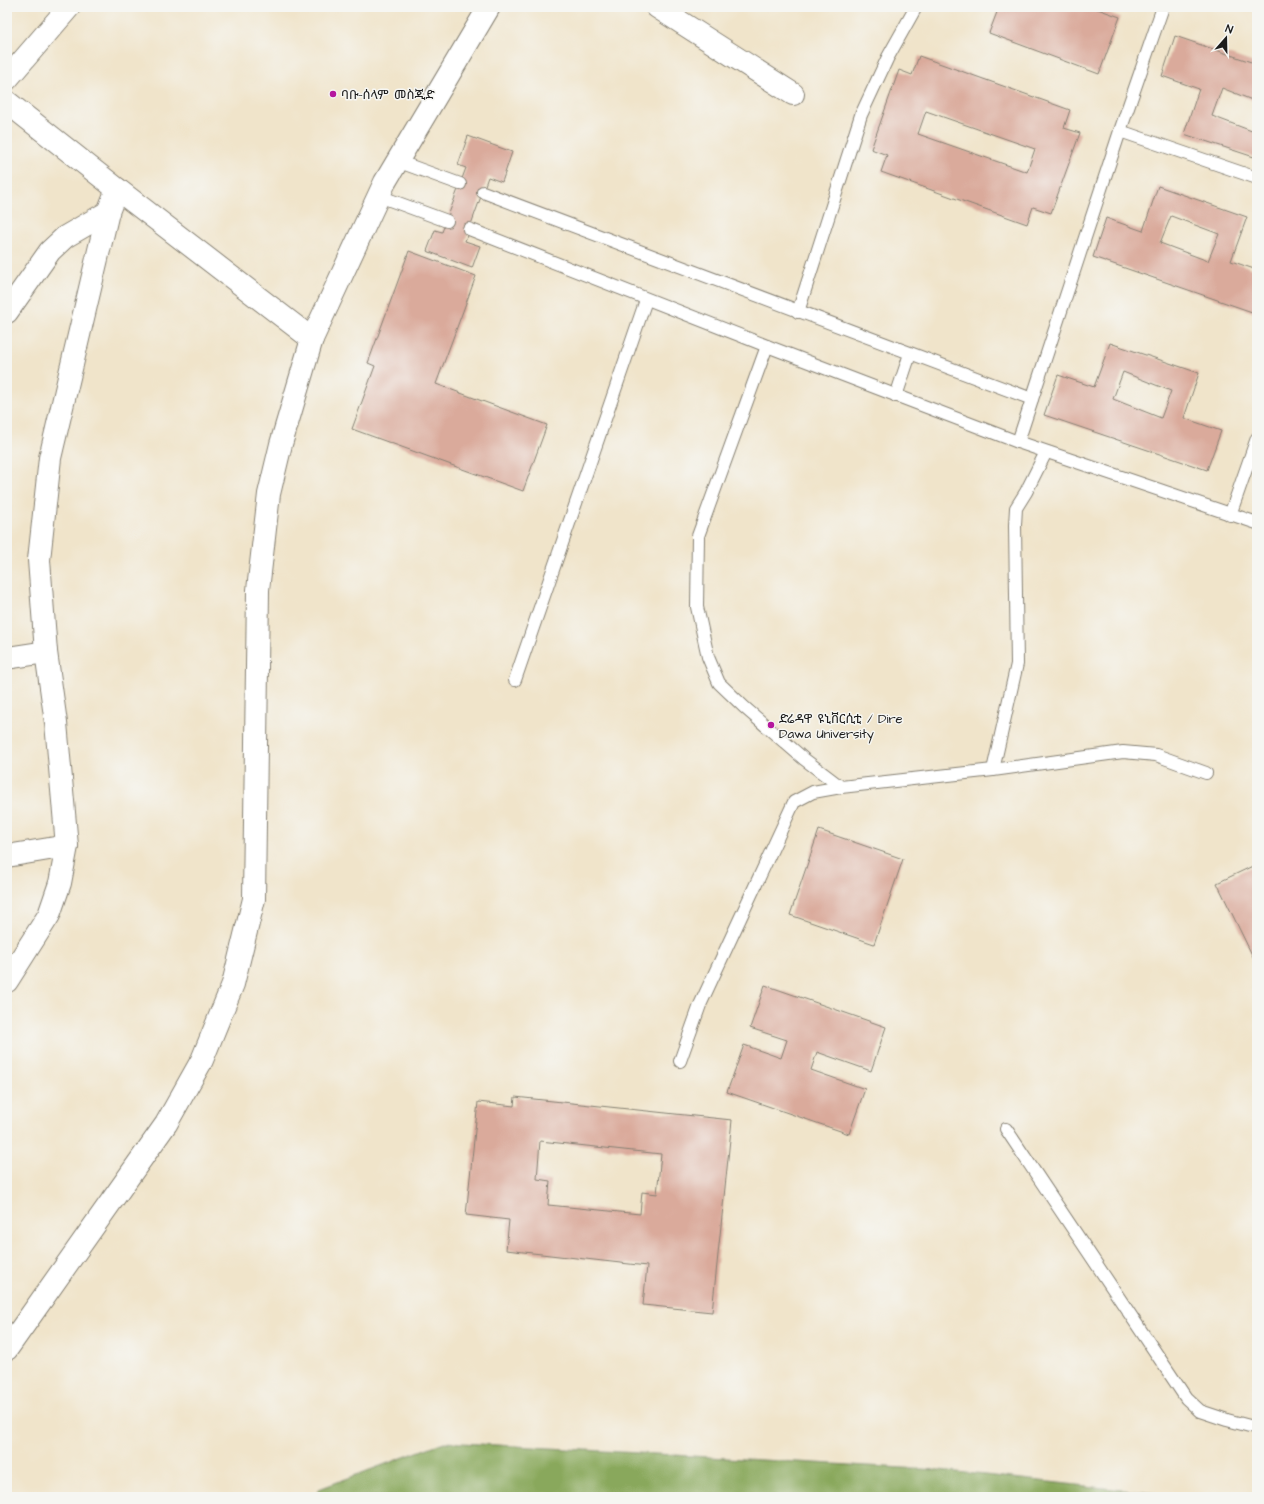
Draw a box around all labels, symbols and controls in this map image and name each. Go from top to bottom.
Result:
north arrow [1206,18,1246,58]
text: N [1223,21,1235,37]
place label: ባቡ-ሰላም መስጂድ [341,86,436,104]
marker: ባቡ-ሰላም መስጂድ [328,89,338,99]
place label: ድሬዳዋ ዩኒቨርሲቲ / Dire Dawa University [779,710,903,744]
marker: ድሬዳዋ ዩኒቨርሲቲ / Dire Dawa University [766,720,776,730]

